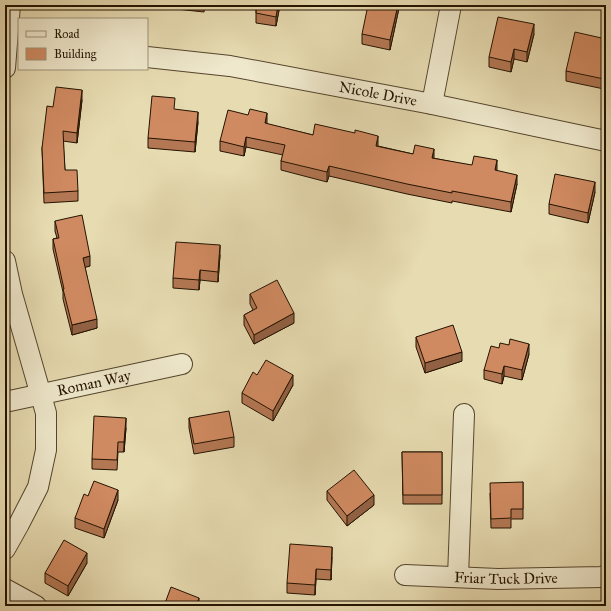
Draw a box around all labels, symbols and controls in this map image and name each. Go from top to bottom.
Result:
legend [18,18,148,70]
text: Road [54,27,80,41]
text: Building [54,47,97,62]
street label: Nicole Drive [337,78,418,110]
street label: Roman Way [55,366,134,400]
street label: Friar Tuck Drive [454,568,558,588]

